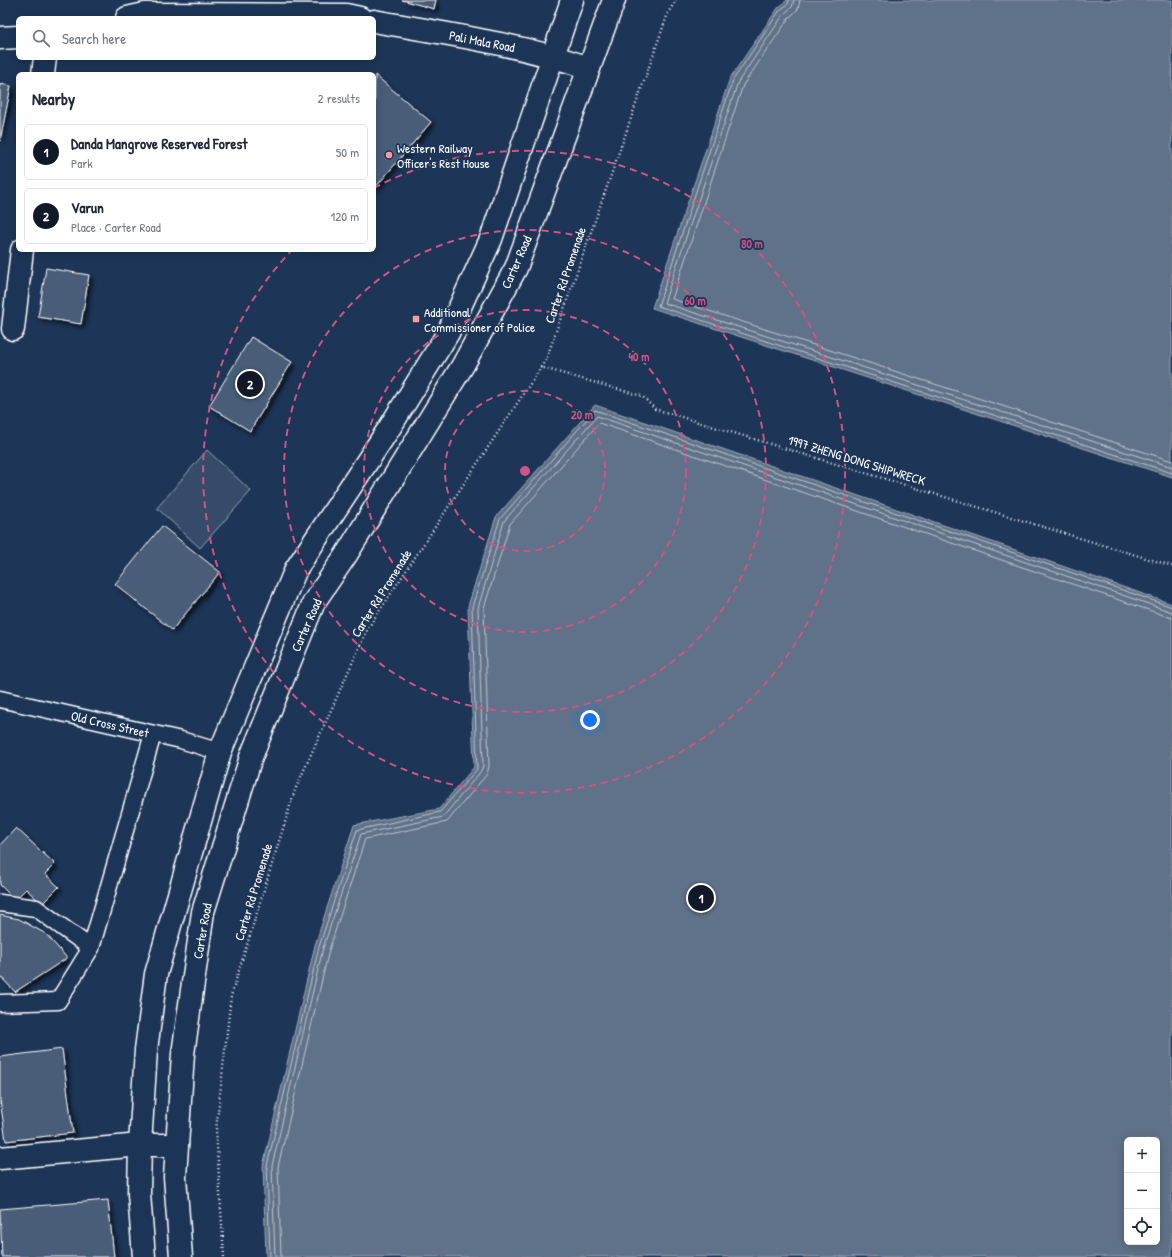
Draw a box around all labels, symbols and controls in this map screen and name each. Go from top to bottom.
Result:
search box [16,16,376,60]
street label: Pali Mala Road [448,26,516,56]
icon: search [30,27,52,49]
text: Search here [62,28,126,49]
text: Nearby [32,87,75,110]
text: 2 results [318,89,360,107]
text: Danda Mangrove Reserved Forest [71,133,247,154]
place label: Western Railway Officer's Rest House [397,139,490,172]
text: 1 [44,143,48,161]
text: 50 m [336,143,359,161]
marker: Western Railway Officer's Rest House [384,150,394,160]
text: Park [71,154,93,172]
text: Varun [71,197,104,218]
text: 2 [43,207,49,225]
text: 120 m [331,207,359,225]
text: Place · Carter Road [71,218,161,236]
street label: Carter Rd Promenade [540,225,590,325]
street label: Carter Road [496,233,536,291]
text: 80 m [741,235,763,252]
text: 60 m [684,292,706,309]
place label: Additional Commissioner of Police [424,303,535,336]
marker: Additional Commissioner of Police [411,314,421,324]
text: 40 m [629,348,649,365]
pin: 2 [237,369,263,399]
text: 20 m [571,406,593,423]
street label: 1997 ZHENG DONG SHIPWRECK [786,431,928,490]
centre of rings [518,464,532,478]
street label: Carter Rd Promenade [347,546,415,640]
street label: Carter Road [286,596,326,654]
street label: Old Cross Street [69,706,151,742]
your location [580,710,600,730]
street label: Carter Rd Promenade [230,841,276,943]
pin: 1 [688,883,714,913]
street label: Carter Road [188,902,216,960]
map controls [1124,1137,1160,1245]
button: + [1124,1137,1160,1173]
button: − [1124,1173,1160,1209]
button: locate [1124,1209,1160,1245]

